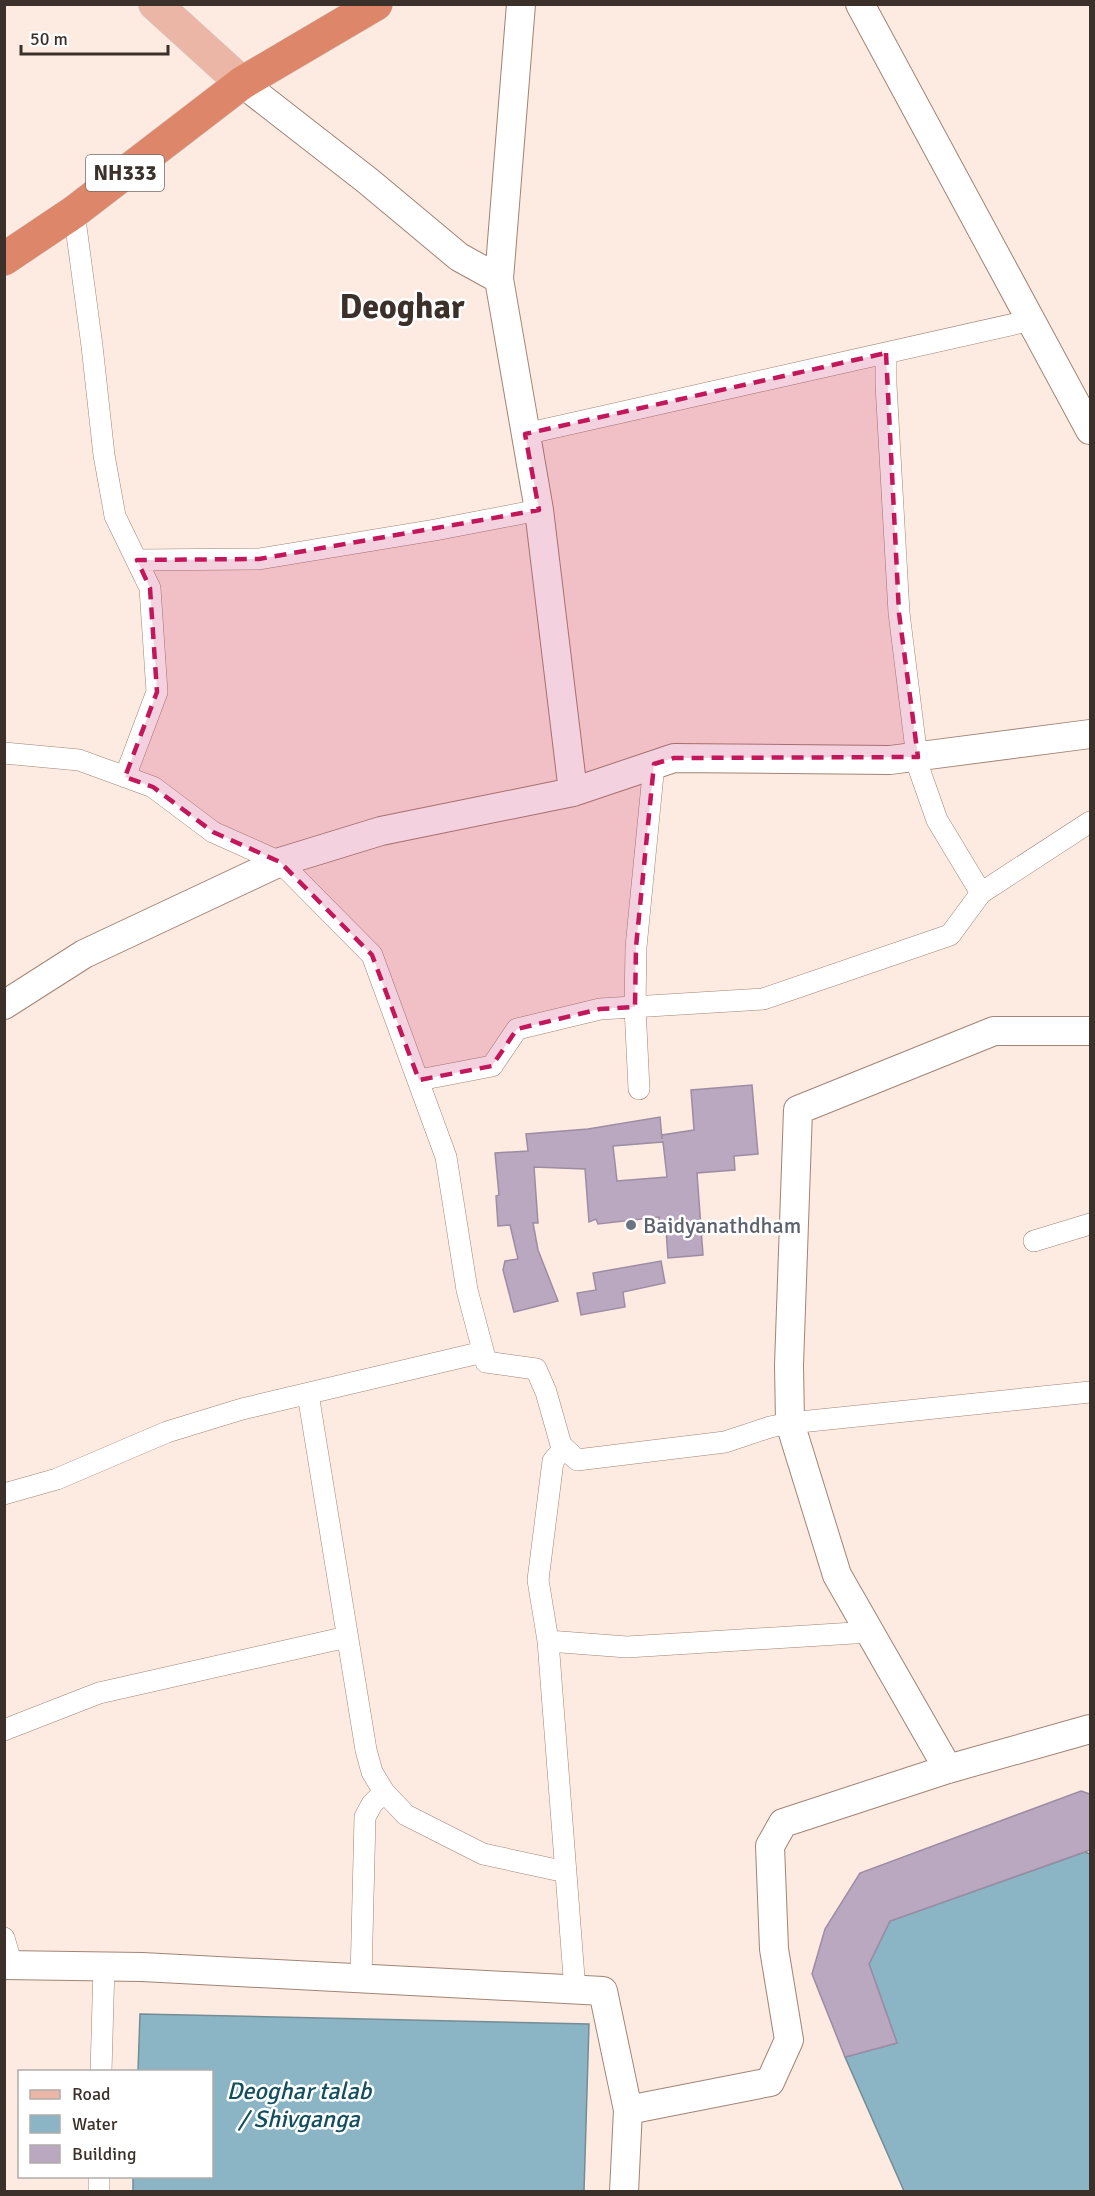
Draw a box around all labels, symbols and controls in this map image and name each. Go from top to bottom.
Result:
scale bar [21,18,168,56]
text: 50 m [30,28,68,50]
road number: NH333 [86,155,164,191]
district label: Deoghar [340,286,465,328]
place label: Baidyanathdham [643,1212,801,1239]
marker: Baidyanathdham [624,1218,638,1232]
legend [18,2070,213,2178]
water label: Deoghar talab / Shivganga [227,2076,373,2134]
text: Road [72,2083,111,2105]
text: Water [72,2113,118,2135]
text: Building [72,2143,136,2165]

